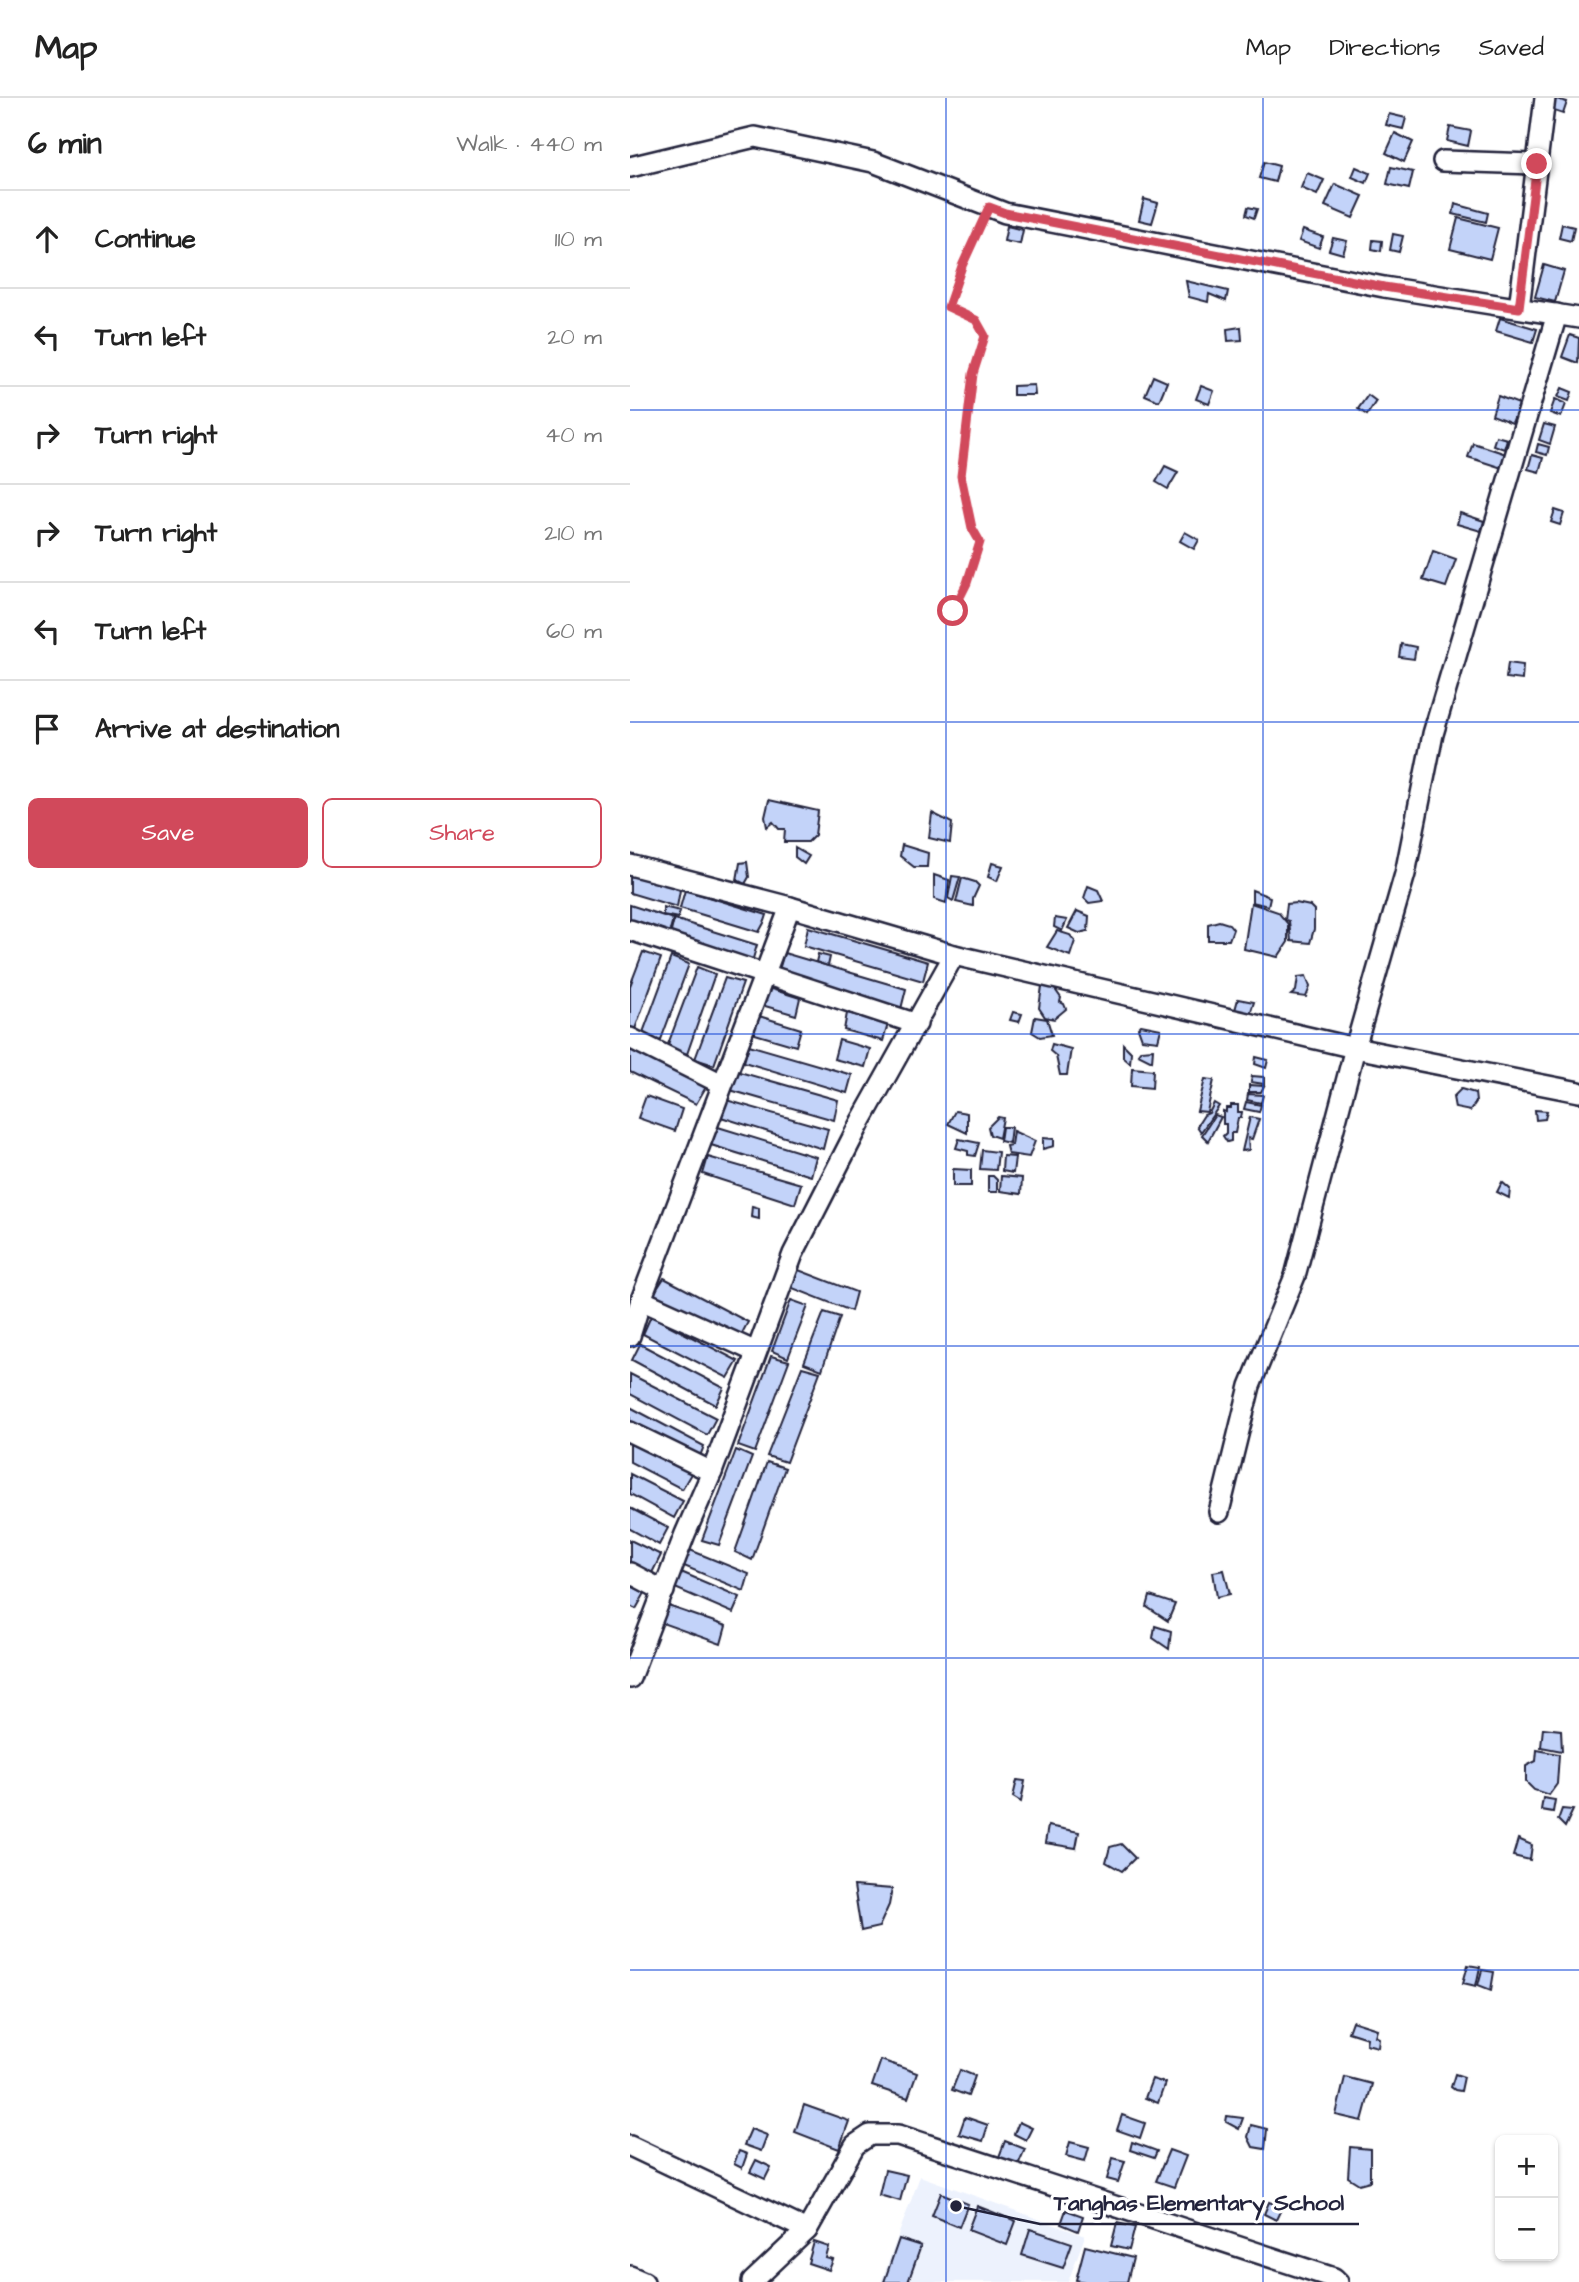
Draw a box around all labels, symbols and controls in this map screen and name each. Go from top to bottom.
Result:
text: Map [35,25,97,71]
text: Map [1246,31,1291,65]
text: Directions [1329,31,1441,65]
text: Saved [1479,31,1544,65]
text: 6 min [28,123,102,165]
text: Walk · 440 m [456,128,602,160]
route end [1521,148,1552,179]
icon: ahead [28,220,66,258]
text: Continue [95,221,196,257]
text: 110 m [554,223,602,255]
icon: left [28,318,66,356]
text: Turn left [95,319,206,355]
text: 20 m [547,321,602,353]
icon: right [28,416,66,454]
text: Turn right [95,417,217,453]
text: 40 m [545,419,602,451]
icon: right [28,514,66,552]
text: Turn right [95,515,217,551]
text: 210 m [544,517,602,549]
route start [937,595,968,626]
icon: left [28,612,66,650]
text: Turn left [95,613,206,649]
text: 60 m [546,615,602,647]
icon: arrive [28,710,66,748]
text: Arrive at destination [95,711,340,747]
button: Save [28,798,308,868]
button: Share [322,798,602,868]
map controls [1495,2135,1558,2261]
button: + [1495,2135,1558,2198]
callout: Tanghas Elementary School [1040,2180,1359,2224]
text: Tanghas Elementary School [1053,2187,1345,2221]
button: − [1495,2198,1558,2261]

